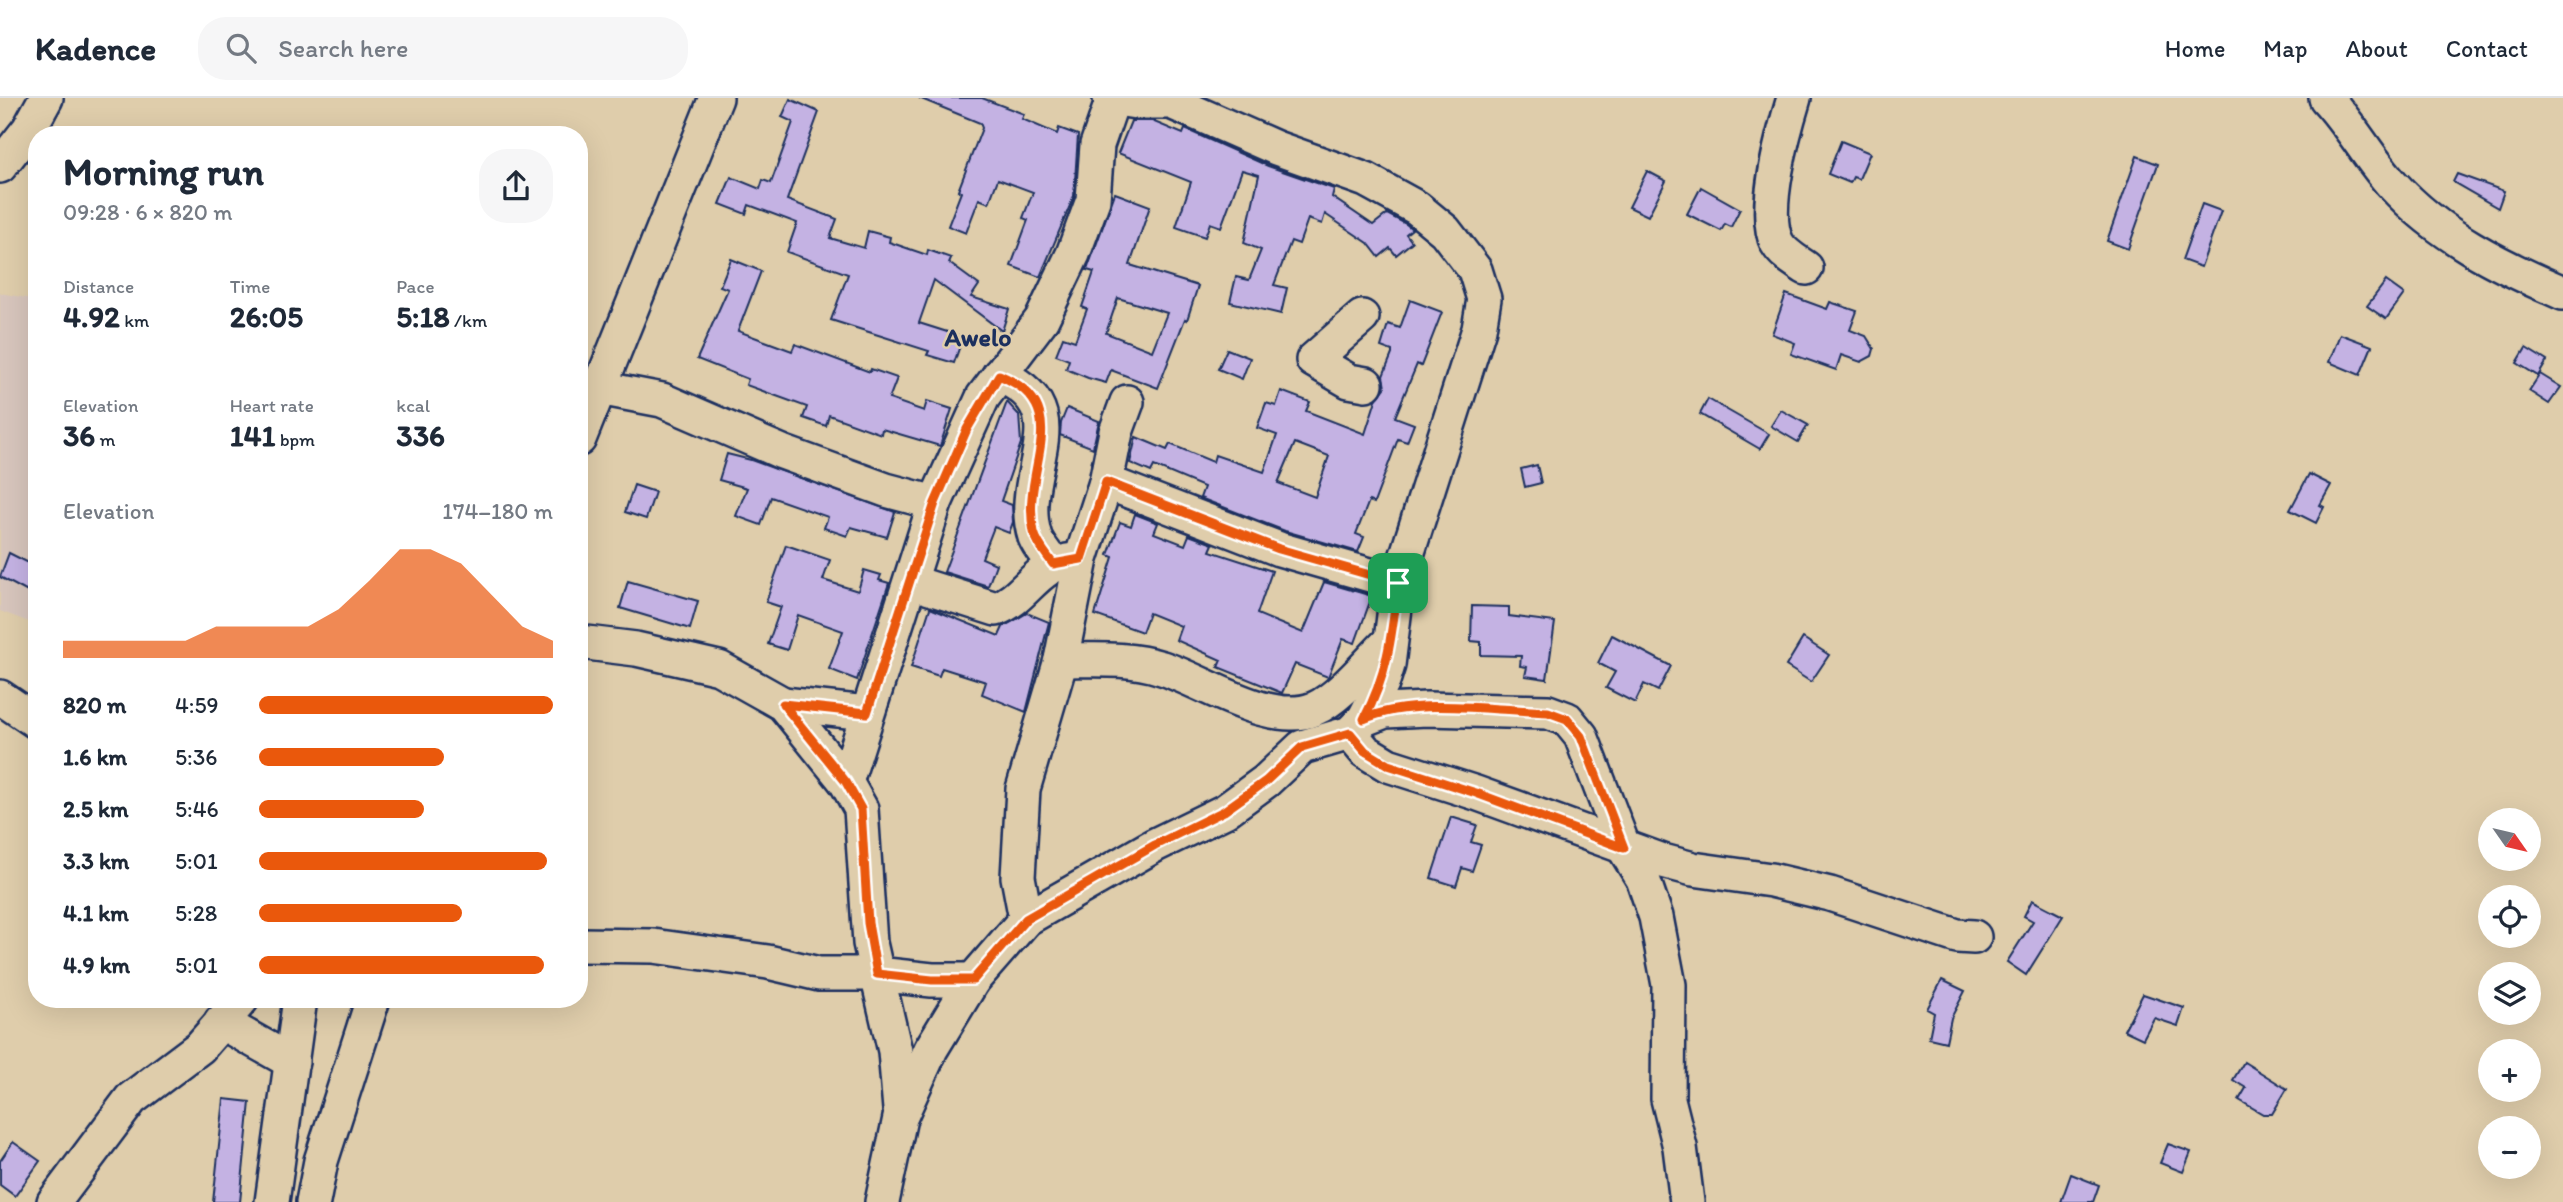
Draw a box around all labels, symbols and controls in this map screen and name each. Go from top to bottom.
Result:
search box [198,17,688,80]
text: Kadence [35,29,156,68]
icon: search [222,29,260,67]
text: Search here [278,32,409,64]
text: Home [2165,34,2225,63]
text: Map [2263,34,2307,63]
text: About [2345,34,2408,63]
text: Contact [2446,34,2528,63]
text: Morning run [63,149,264,195]
button: share [479,149,553,223]
text: 09:28 · 6 × 820 m [63,198,233,226]
text: Distance [63,275,134,298]
text: Time [230,275,270,298]
text: Pace [396,275,434,298]
text: 4.92 [63,298,120,335]
text: 26:05 [230,298,303,335]
text: 5:18 [396,298,450,335]
text: km [120,309,149,332]
text: /km [450,309,487,332]
district label: Awelo [944,321,1011,353]
text: Elevation [63,394,139,417]
text: Heart rate [230,394,314,417]
text: kcal [396,394,430,417]
text: 36 [63,417,95,454]
text: 141 [230,417,276,454]
text: 336 [396,417,445,454]
text: m [95,428,116,451]
text: bpm [276,428,315,451]
text: Elevation [63,497,154,525]
text: 174–180 m [442,497,553,525]
pin [1368,553,1428,613]
icon: arrive [1379,564,1417,602]
text: 820 m [63,691,126,719]
text: 4:59 [175,691,219,719]
text: 1.6 km [63,743,127,771]
text: 5:36 [175,743,217,771]
text: 2.5 km [63,795,128,823]
text: 5:46 [175,795,219,823]
north arrow [2478,808,2541,872]
map controls [2478,808,2541,1179]
text: 3.3 km [63,847,129,875]
text: 5:01 [175,847,218,875]
button: locate [2478,885,2541,948]
text: 4.1 km [63,899,129,927]
text: 5:28 [175,899,217,927]
text: 4.9 km [63,951,130,979]
text: 5:01 [175,951,218,979]
button: layers [2478,962,2541,1025]
button: + [2478,1039,2541,1102]
button: − [2478,1116,2541,1179]

